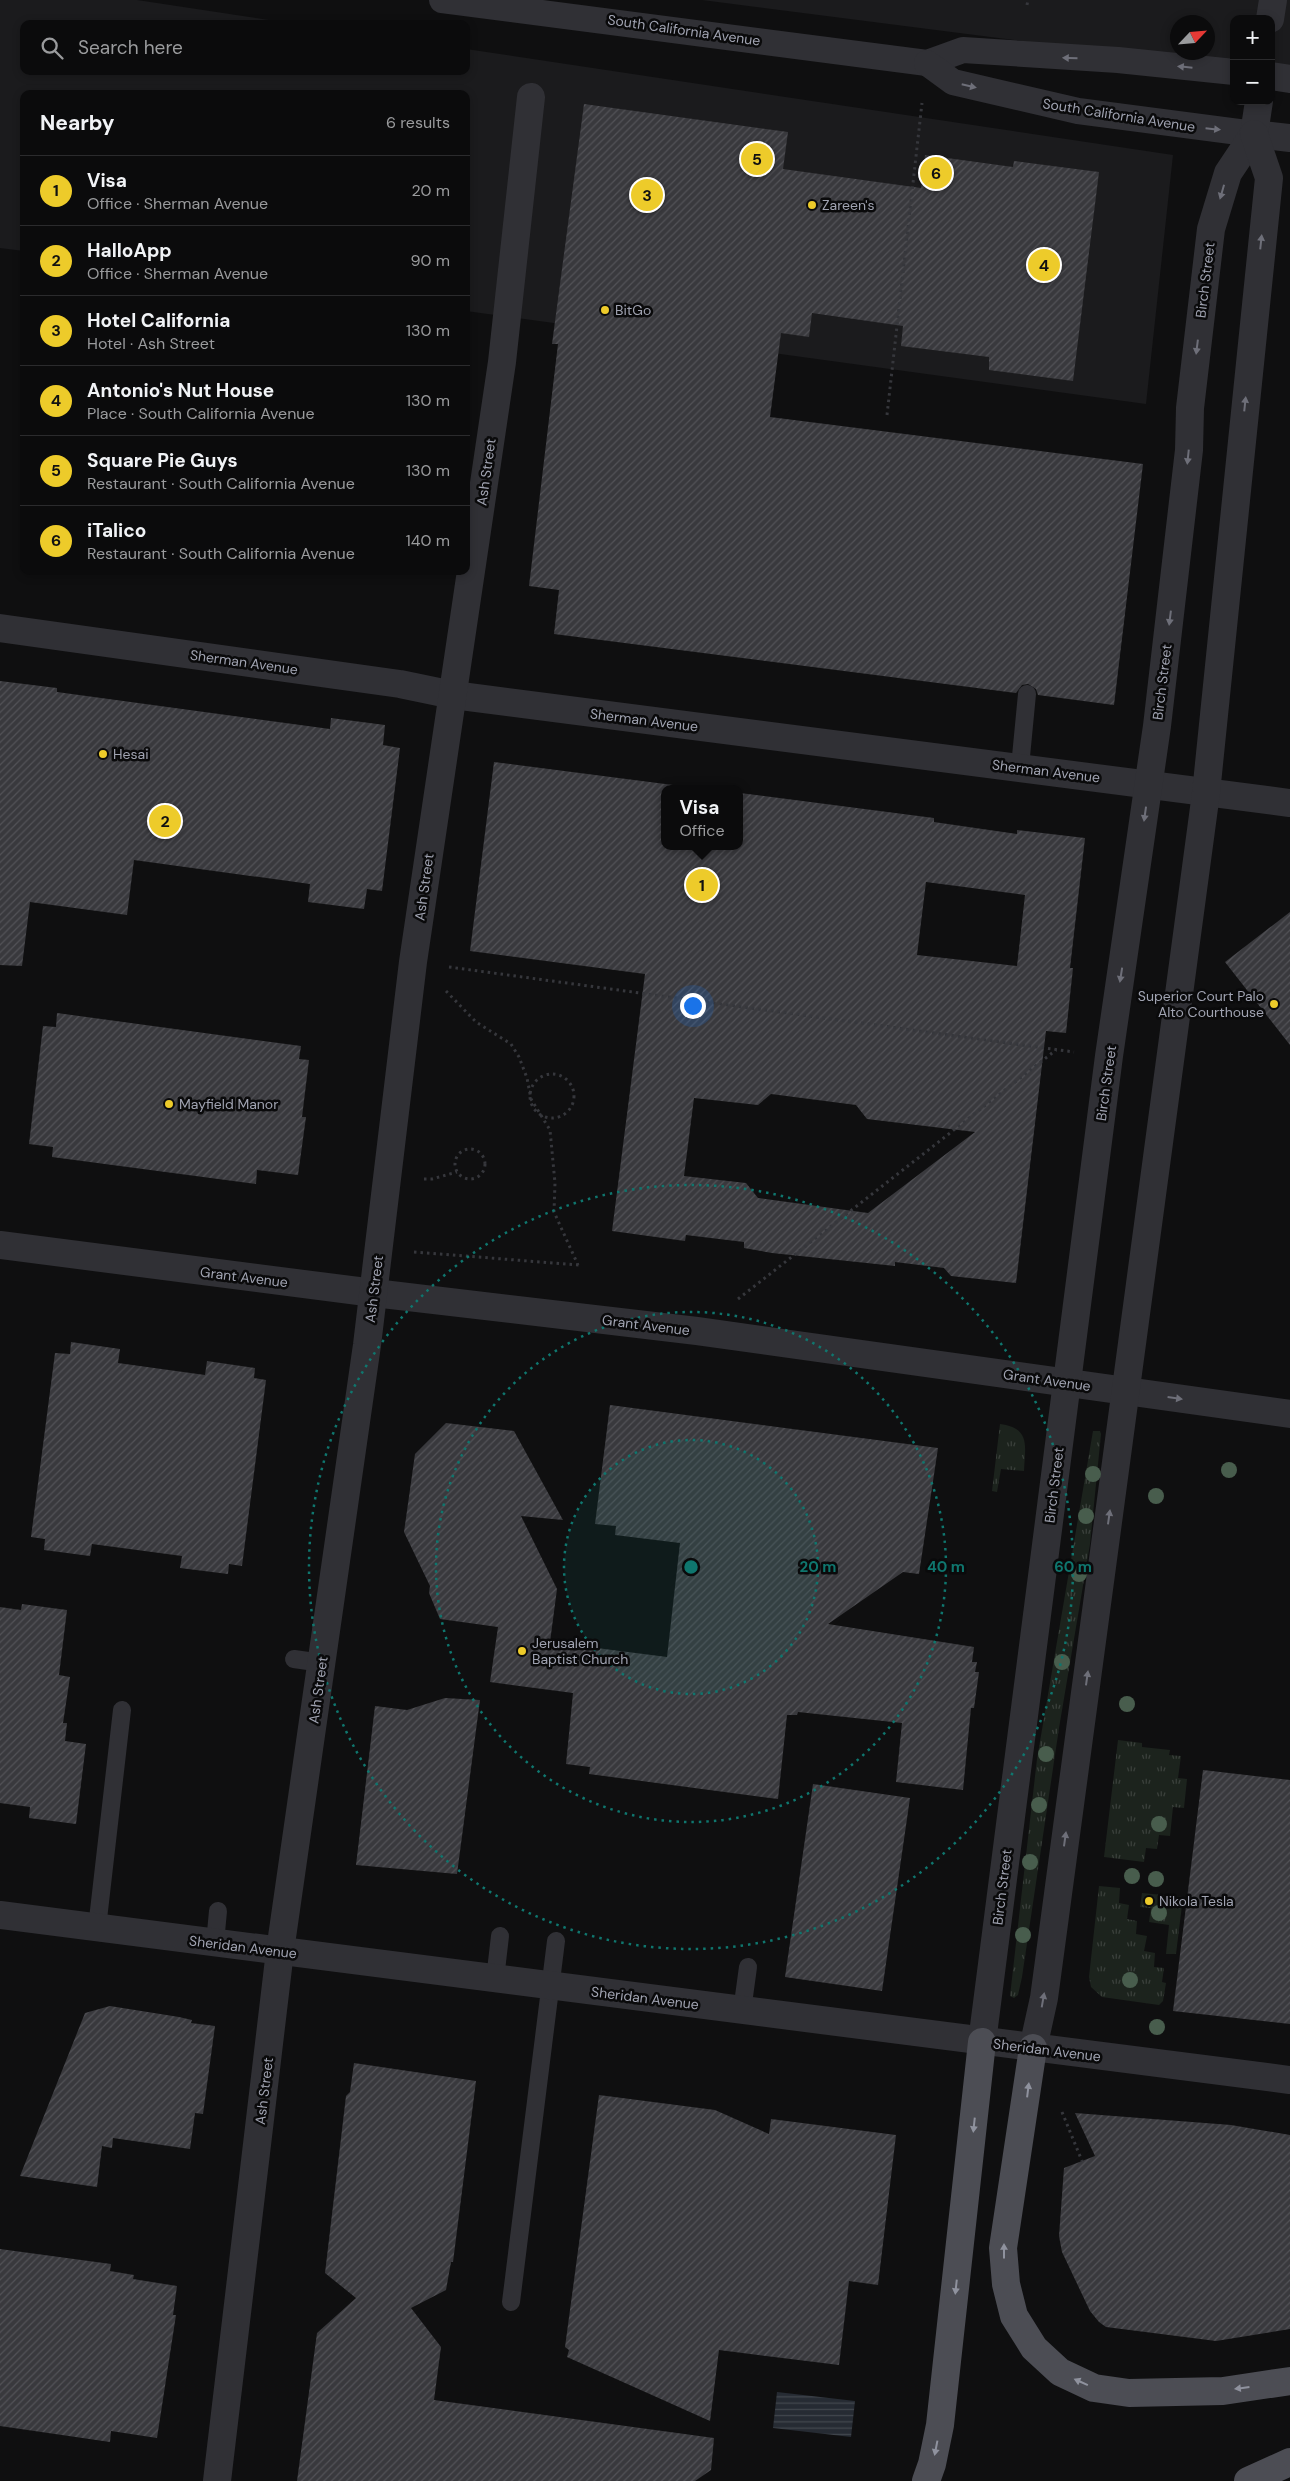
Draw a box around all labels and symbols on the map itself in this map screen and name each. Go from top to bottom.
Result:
street label: South California Avenue [606,10,762,50]
north arrow [1170,15,1215,60]
one-way arrow [1062,53,1078,61]
one-way arrow [1177,63,1193,71]
one-way arrow [961,82,976,90]
street label: South California Avenue [1041,94,1197,136]
one-way arrow [1205,125,1221,133]
pin: 5 [741,140,773,178]
pin: 6 [920,154,952,192]
pin: 3 [631,176,663,214]
one-way arrow [1218,184,1226,199]
place label: Zareen's [822,196,875,214]
marker: Zareen's [806,199,818,211]
one-way arrow [1257,234,1265,250]
street label: Birch Street [1191,241,1219,319]
pin: 4 [1028,246,1060,284]
place label: BitGo [615,301,651,319]
marker: BitGo [599,304,611,316]
one-way arrow [1193,339,1201,355]
one-way arrow [1241,396,1249,412]
street label: Ash Street [472,437,500,507]
one-way arrow [1184,449,1192,465]
one-way arrow [1166,610,1174,626]
street label: Birch Street [1148,643,1176,721]
street label: Sherman Avenue [189,646,299,678]
street label: Sherman Avenue [589,704,699,736]
place label: Hesai [113,745,149,763]
marker: Hesai [97,748,109,760]
street label: Sherman Avenue [991,755,1101,787]
pin: 2 [149,802,181,840]
one-way arrow [1141,806,1149,822]
street label: Ash Street [410,852,438,922]
pin: 1 [686,866,718,904]
one-way arrow [1117,967,1125,983]
place label: Superior Court Palo Alto Courthouse [1138,987,1264,1021]
your location [680,993,706,1019]
marker: Superior Court Palo Alto Courthouse [1268,998,1280,1010]
street label: Birch Street [1092,1044,1120,1122]
place label: Mayfield Manor [179,1095,278,1113]
marker: Mayfield Manor [163,1098,175,1110]
street label: Ash Street [361,1254,387,1324]
street label: Grant Avenue [199,1263,289,1291]
street label: Grant Avenue [601,1311,691,1339]
street label: Grant Avenue [1002,1365,1092,1395]
one-way arrow [1168,1394,1184,1402]
street label: Birch Street [1040,1446,1068,1524]
one-way arrow [1105,1509,1113,1525]
text: 20 m [800,1557,836,1577]
text: 40 m [927,1557,965,1577]
text: 60 m [1054,1557,1092,1577]
centre of rings [682,1558,700,1576]
place label: Jerusalem Baptist Church [532,1634,628,1668]
marker: Jerusalem Baptist Church [516,1645,528,1657]
street label: Ash Street [304,1655,332,1725]
one-way arrow [1083,1670,1091,1686]
one-way arrow [1061,1831,1069,1847]
street label: Birch Street [988,1848,1016,1926]
place label: Nikola Tesla [1159,1892,1234,1910]
marker: Nikola Tesla [1143,1895,1155,1907]
street label: Sheridan Avenue [188,1931,298,1963]
street label: Sheridan Avenue [590,1982,700,2014]
one-way arrow [1039,1992,1047,2008]
street label: Sheridan Avenue [992,2034,1102,2066]
street label: Ash Street [251,2056,277,2126]
one-way arrow [1024,2082,1032,2098]
one-way arrow [970,2117,978,2133]
one-way arrow [1000,2243,1008,2259]
one-way arrow [952,2279,960,2295]
one-way arrow [1074,2377,1088,2385]
one-way arrow [1233,2384,1249,2392]
one-way arrow [931,2440,939,2456]

